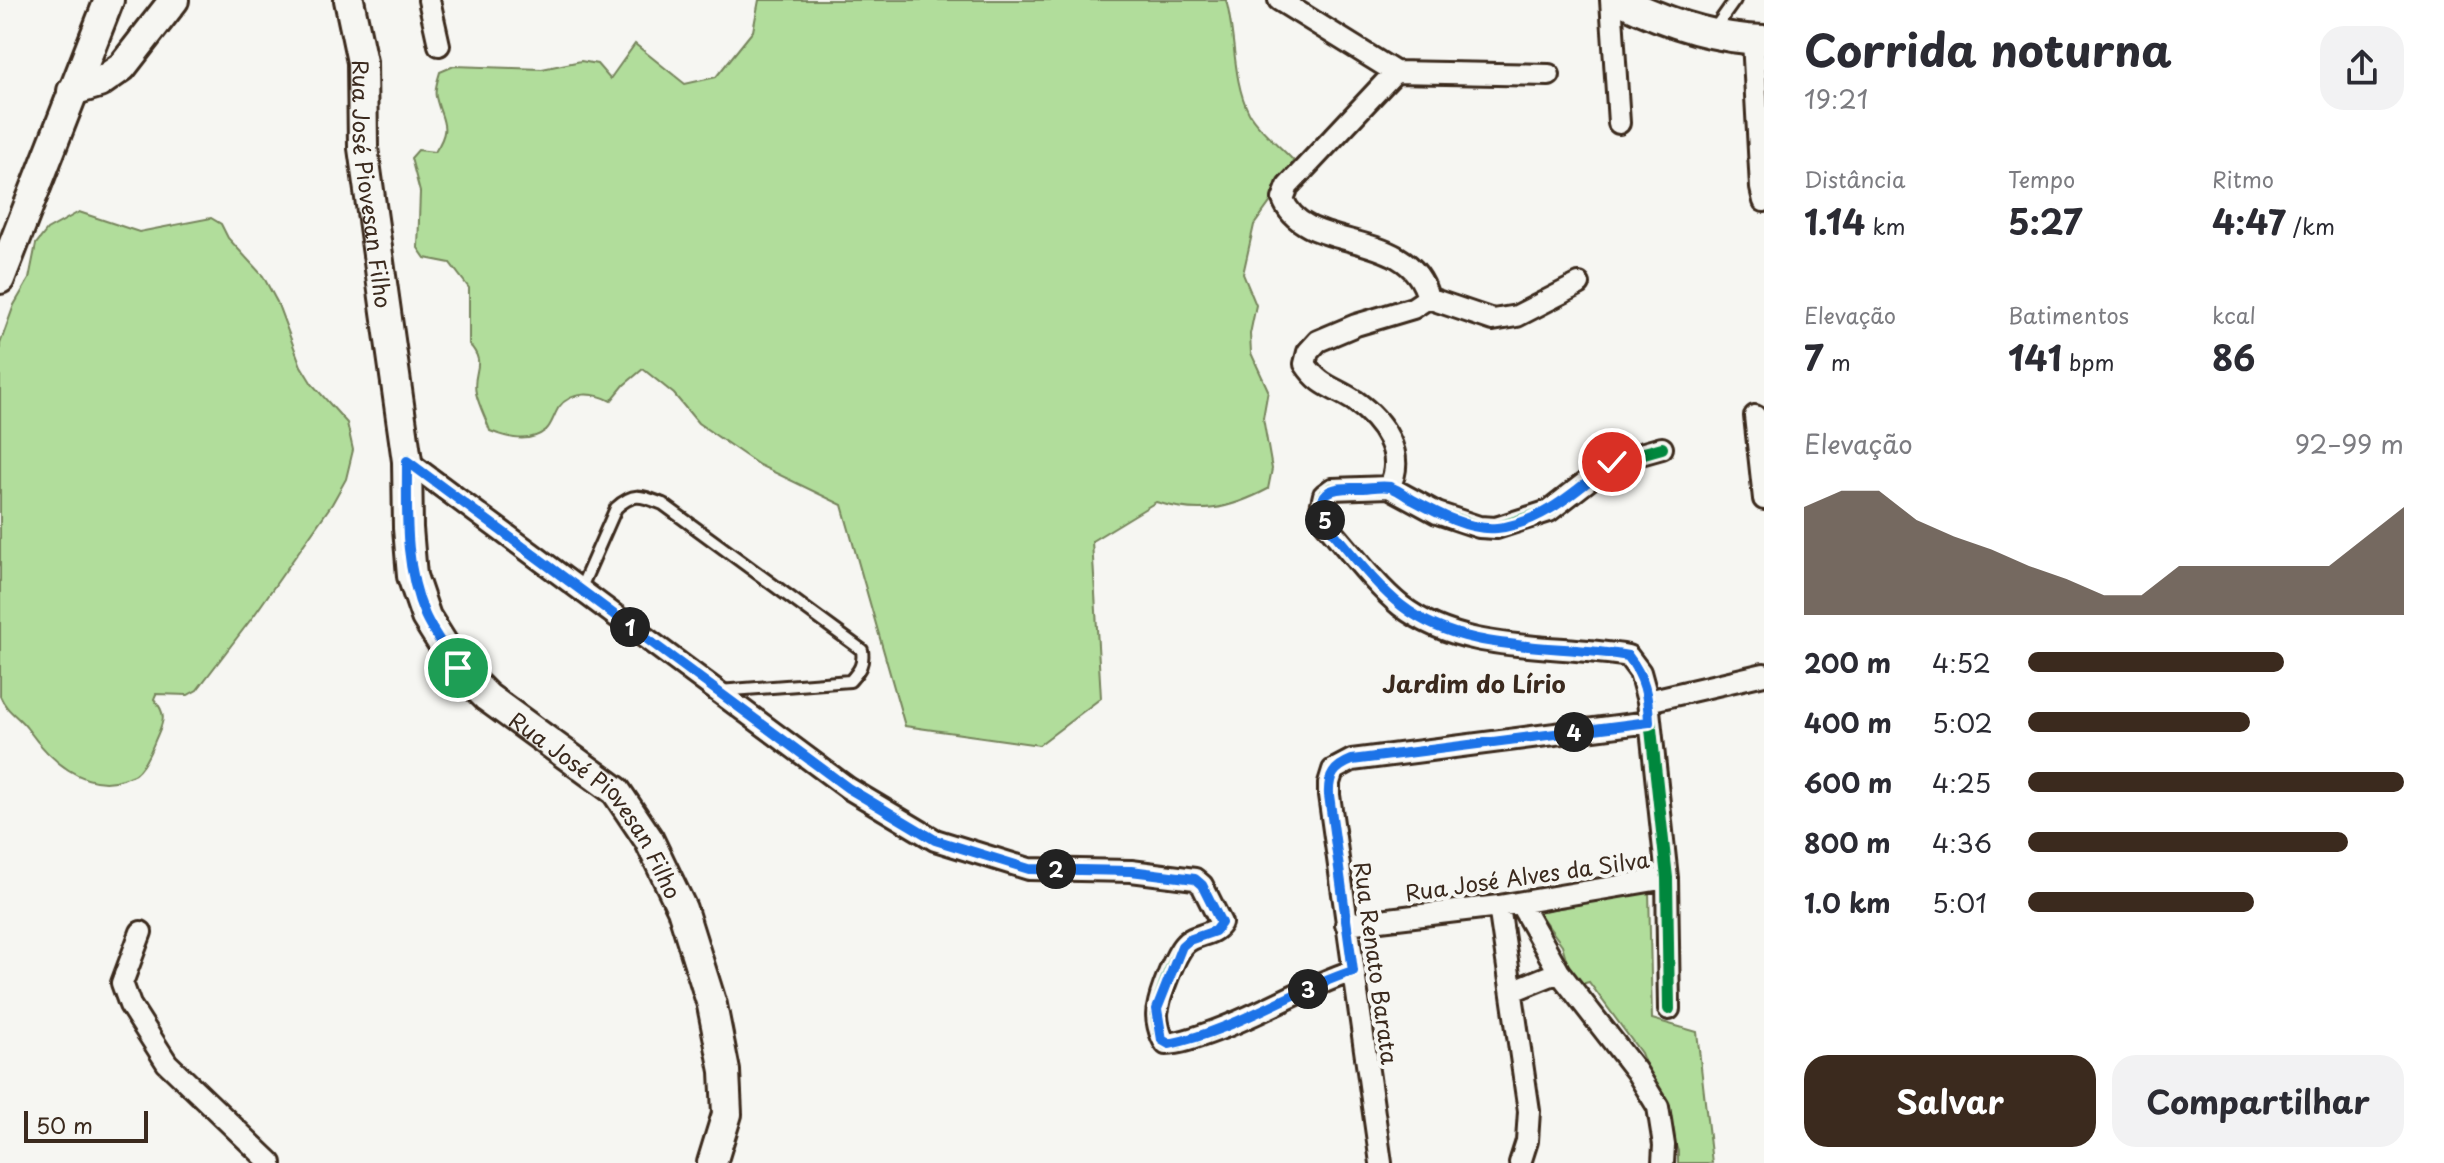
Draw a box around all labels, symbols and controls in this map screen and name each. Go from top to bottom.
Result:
text: Corrida noturna [1804,16,2172,82]
button: share [2320,26,2404,110]
street label: Rua José Piovesan Filho [345,60,402,310]
text: 19:21 [1804,79,1868,118]
text: Distância [1804,162,1906,195]
text: Tempo [2008,162,2075,195]
text: Ritmo [2212,162,2274,195]
text: 1.14 [1804,195,1865,247]
text: 5:27 [2008,195,2083,247]
text: 4:47 [2212,195,2286,247]
text: km [1865,209,1906,242]
text: /km [2286,209,2335,242]
text: Elevação [1804,298,1896,331]
text: Batimentos [2008,298,2129,331]
text: kcal [2212,298,2256,331]
text: 7 [1804,331,1824,383]
text: 141 [2008,331,2062,383]
text: 86 [2212,331,2255,383]
text: m [1824,345,1851,378]
text: bpm [2062,345,2115,378]
text: Elevação [1804,424,1913,463]
text: 92–99 m [2295,424,2404,463]
pin [1578,428,1646,496]
icon: check [1590,440,1634,484]
pin: 5 [1305,500,1345,540]
text: 5 [1318,503,1332,536]
pin: 1 [610,607,650,647]
text: 1 [625,610,635,643]
pin [424,634,492,702]
text: 200 m [1804,643,1891,682]
text: 4:52 [1932,643,1991,682]
icon: arrive [436,646,480,690]
district label: Jardim do Lírio [1382,665,1566,701]
street label: Rua José Piovesan Filho [503,703,691,904]
text: 400 m [1804,703,1892,742]
text: 5:02 [1932,703,1993,742]
pin: 4 [1554,712,1594,752]
text: 4 [1567,715,1581,748]
text: 600 m [1804,763,1892,802]
text: 4:25 [1932,763,1991,802]
text: 800 m [1804,823,1891,862]
text: 4:36 [1932,823,1992,862]
street label: Rua José Alves da Silva [1403,841,1652,908]
pin: 2 [1036,849,1076,889]
text: 2 [1048,852,1064,885]
street label: Rua Renato Barata [1346,860,1408,1067]
text: 1.0 km [1804,883,1891,922]
text: 5:01 [1932,883,1987,922]
pin: 3 [1288,969,1328,1009]
text: 3 [1301,972,1315,1005]
button: Salvar [1804,1055,2096,1147]
button: Compartilhar [2112,1055,2404,1147]
scale bar [24,1107,148,1143]
text: 50 m [36,1108,93,1141]

